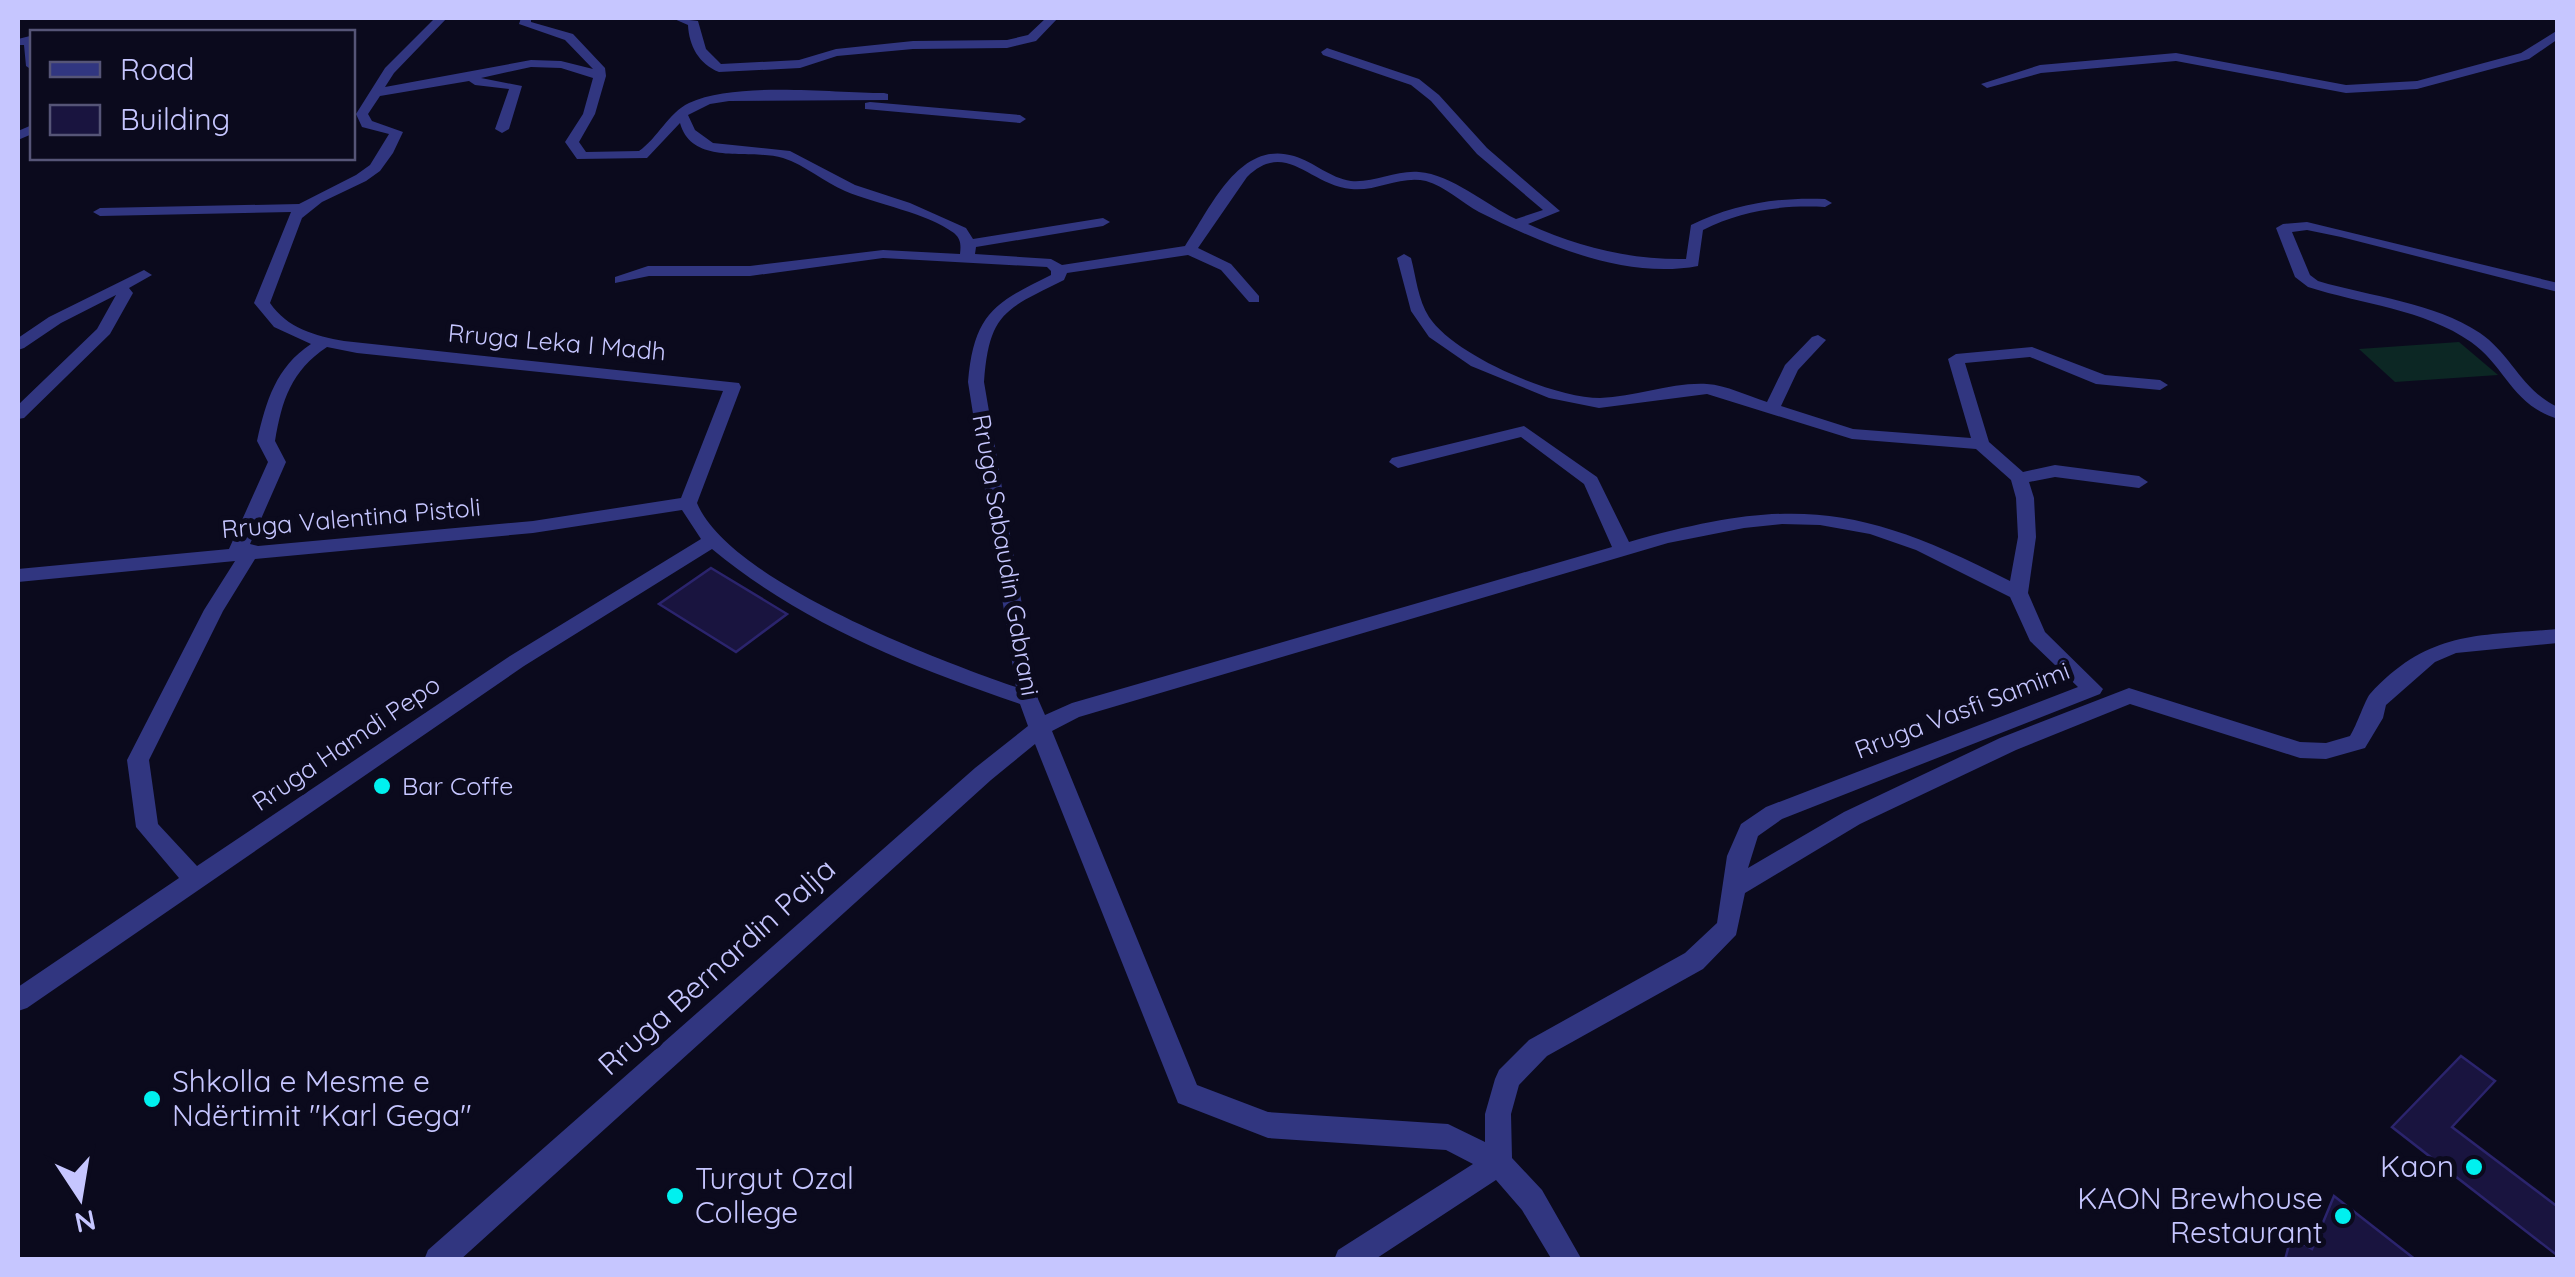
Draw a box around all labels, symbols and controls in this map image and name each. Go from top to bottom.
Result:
legend [30,30,355,160]
text: Road [120,50,194,88]
text: Building [120,100,230,138]
street label: Rruga Leka I Madh [447,317,667,366]
street label: Rruga Sabaudin Gabrani [966,412,1047,698]
street label: Rruga Valentina Pistoli [220,491,482,544]
street label: Rruga Vasfi Samimi [1850,654,2074,765]
street label: Rruga Hamdi Pepo [246,668,446,817]
place label: Bar Coffe [402,770,513,801]
marker: Bar Coffe [371,775,393,797]
street label: Rruga Bernardin Palja [590,850,843,1083]
place label: Shkolla e Mesme e Ndërtimit "Karl Gega" [172,1062,472,1134]
marker: Shkolla e Mesme e Ndërtimit "Karl Gega" [141,1088,163,1110]
north arrow [30,1147,130,1247]
place label: Kaon [2380,1147,2454,1185]
marker: Kaon [2463,1156,2485,1178]
place label: Turgut Ozal College [695,1159,854,1231]
place label: KAON Brewhouse Restaurant [2077,1179,2323,1251]
marker: Turgut Ozal College [664,1185,686,1207]
text: N [72,1203,99,1241]
marker: KAON Brewhouse Restaurant [2332,1205,2354,1227]

